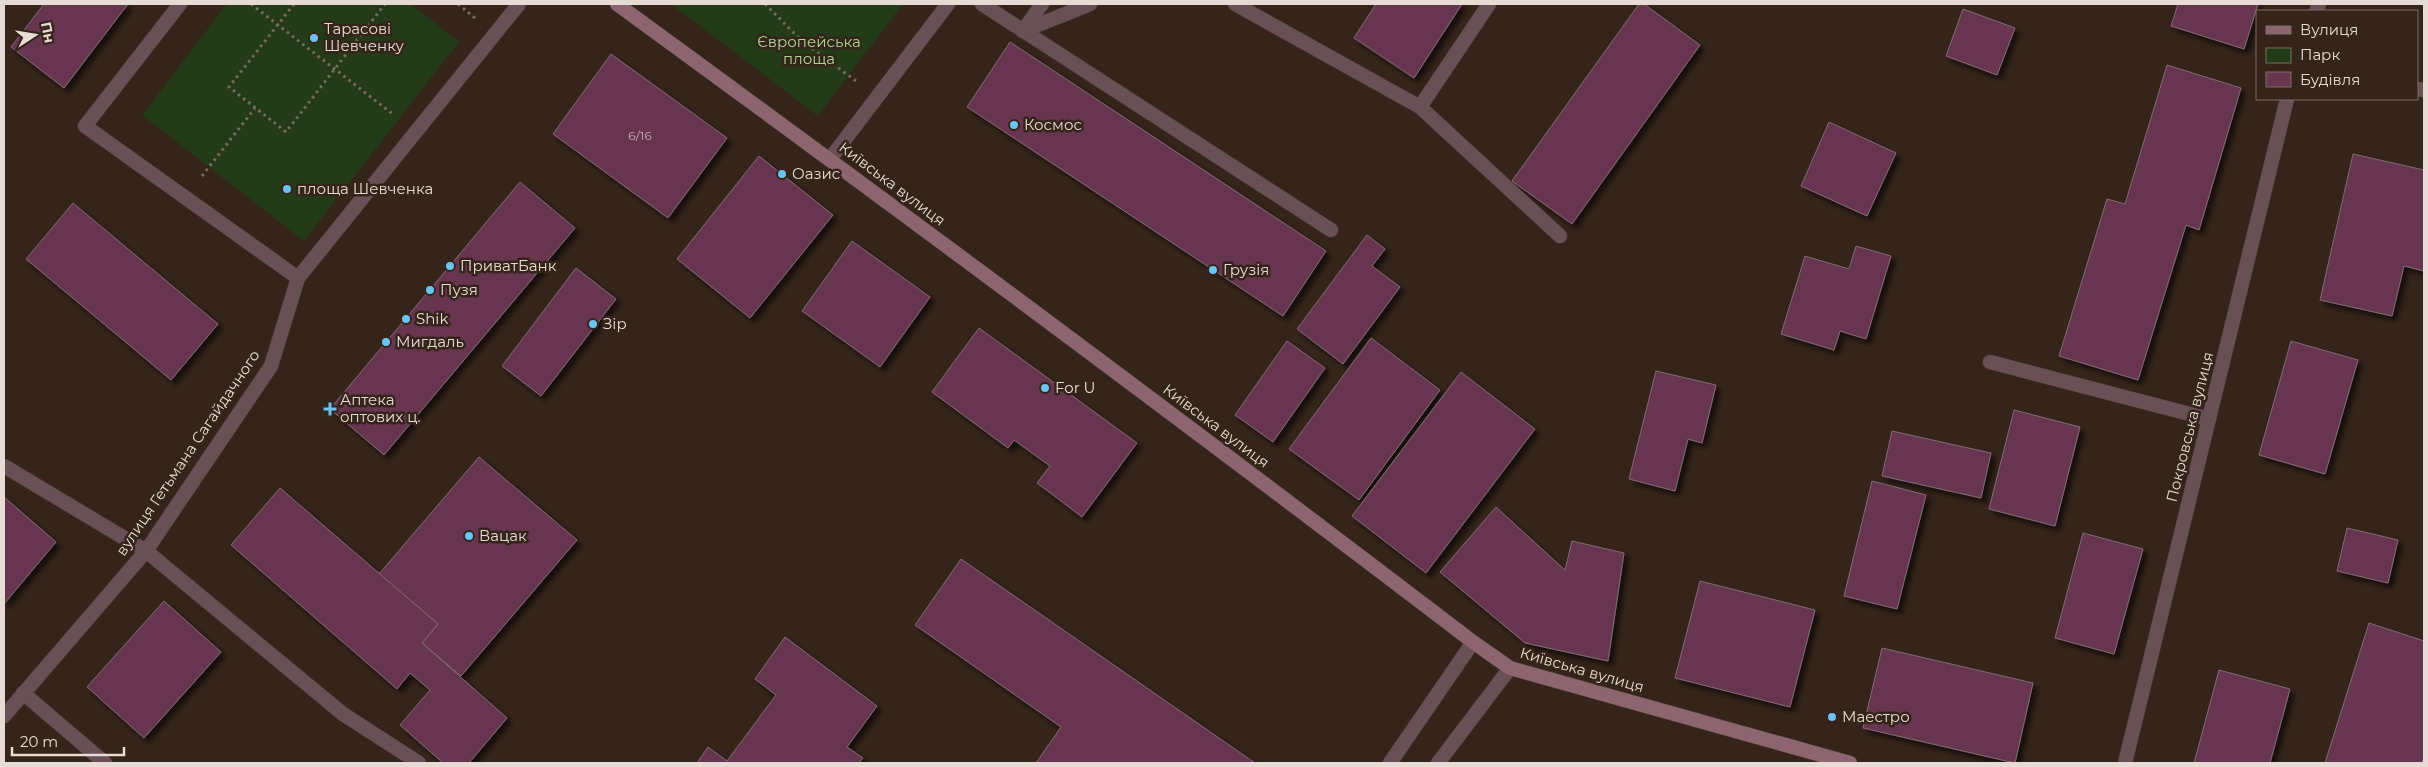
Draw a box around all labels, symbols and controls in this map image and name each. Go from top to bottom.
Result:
north arrow [10,10,60,60]
legend [2256,10,2418,100]
place label: Тарасові Шевченку [324,19,405,55]
text: Пн [37,20,59,44]
text: Вулиця [2300,20,2358,39]
marker: Тарасові Шевченку [308,32,320,44]
park label: Європейська площа [757,32,861,68]
text: Парк [2300,45,2340,64]
text: Будівля [2300,70,2360,89]
place label: Космос [1024,115,1082,134]
marker: Космос [1008,119,1020,131]
house number: 6/16 [628,128,652,143]
street label: Київська вулиця [835,137,949,230]
place label: Оазис [792,164,840,183]
marker: Оазис [776,168,788,180]
place label: площа Шевченка [297,179,433,198]
marker: площа Шевченка [281,183,293,195]
place label: ПриватБанк [460,256,557,275]
marker: ПриватБанк [444,260,456,272]
place label: Грузія [1223,260,1269,279]
marker: Грузія [1207,264,1219,276]
place label: Пузя [440,280,478,299]
marker: Пузя [424,284,436,296]
place label: Shik [416,309,448,328]
marker: Shik [400,313,412,325]
place label: Зір [603,314,627,333]
marker: Зір [587,318,599,330]
place label: Мигдаль [396,332,464,351]
marker: Мигдаль [380,336,392,348]
street label: вулиця Гетьмана Сагайдачного [112,346,264,559]
street label: Покровська вулиця [2162,350,2217,504]
place label: For U [1055,378,1095,397]
street label: Київська вулиця [1159,379,1273,472]
marker: For U [1039,382,1051,394]
place label: Аптека оптових ц. [340,390,421,426]
marker: Аптека оптових ц. [324,403,336,415]
place label: Вацак [479,526,527,545]
marker: Вацак [463,530,475,542]
street label: Київська вулиця [1518,643,1646,696]
place label: Маестро [1842,707,1910,726]
marker: Маестро [1826,711,1838,723]
scale bar [12,724,125,756]
text: 20 m [20,732,58,751]

